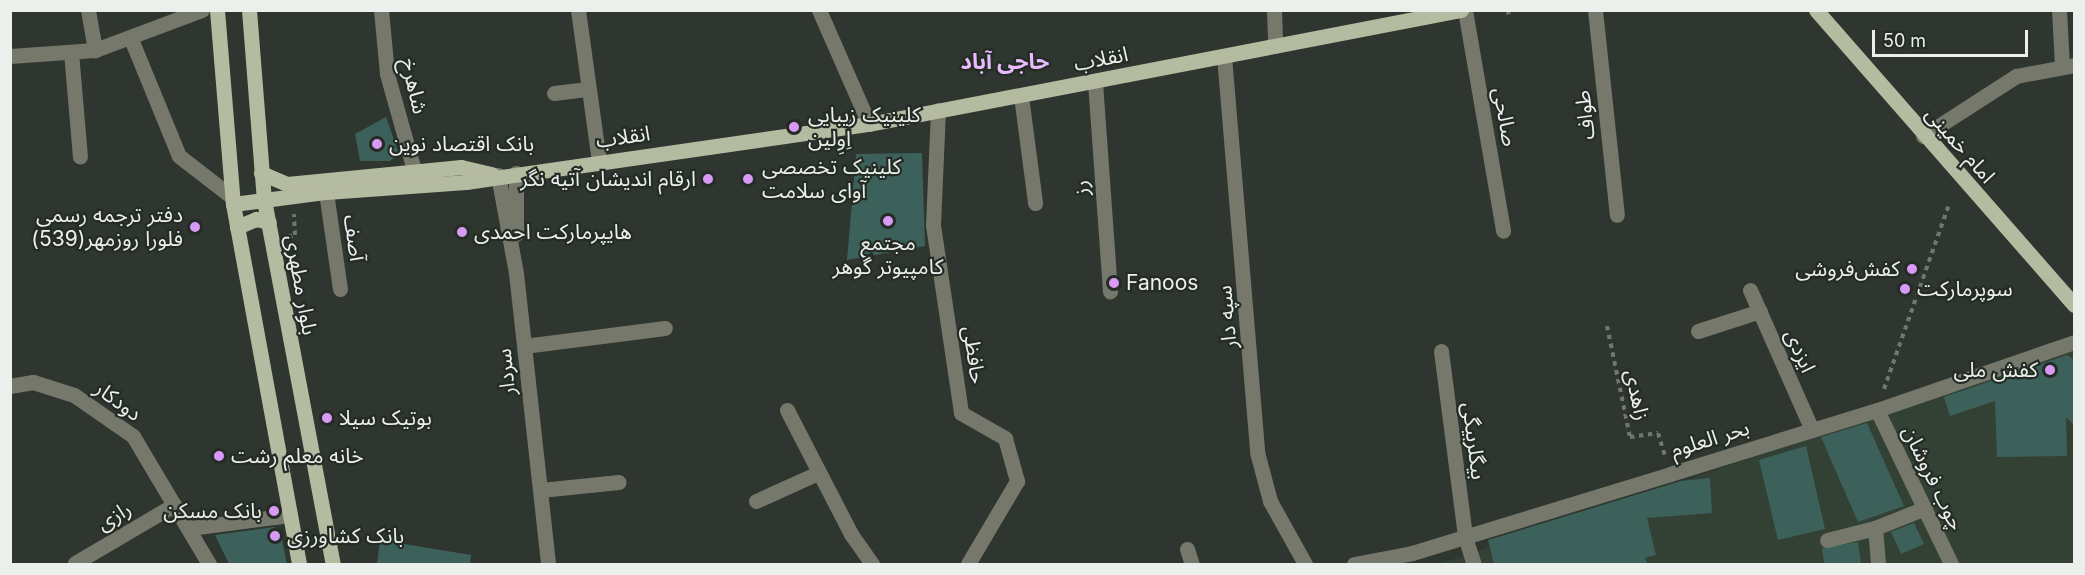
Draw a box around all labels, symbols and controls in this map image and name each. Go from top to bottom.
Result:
scale bar [1875,18,2031,56]
text: 50 m [1883,30,1926,51]
street label: انقلاب [1072,41,1130,77]
district label: حاجی آباد [961,49,1049,75]
street label: شاهرخ [395,56,433,116]
street label: صالحی [1487,86,1523,148]
street label: طواف [1570,89,1600,141]
place label: کلینیک زیبایی اِوِلین [808,102,921,152]
street label: امام خمینی [1920,102,2000,188]
marker: کلینیک زیبایی اِوِلین [785,118,803,136]
street label: انقلاب [594,121,652,153]
place label: بانک اقتصاد نوین [389,131,534,157]
marker: بانک اقتصاد نوین [370,137,384,151]
place label: کلینیک تخصصی آوای سلامت [762,154,901,204]
place label: ارقام اندیشان آتیه نگر [520,166,696,192]
marker: کلینیک تخصصی آوای سلامت [739,170,757,188]
marker: ارقام اندیشان آتیه نگر [701,172,715,186]
street label: رز [1068,179,1094,197]
place label: دفتر ترجمه رسمی فلورا روزمهر(539) [31,202,183,252]
street label: آصف [338,213,370,263]
marker: مجتمع کامپیوتر گوهر [881,214,895,228]
place label: هایپرمارکت احمدی [474,219,632,245]
marker: دفتر ترجمه رسمی فلورا روزمهر(539) [188,220,202,234]
marker: هایپرمارکت احمدی [455,225,469,239]
place label: مجتمع کامپیوتر گوهر [833,230,943,280]
street label: بلوار مطهری [280,233,322,337]
place label: کفش‌فروشی [1795,256,1900,282]
marker: کفش‌فروشی [1905,262,1919,276]
place label: Fanoos [1126,270,1198,296]
marker: Fanoos [1107,276,1121,290]
place label: سوپرمارکت [1917,276,2013,302]
marker: سوپرمارکت [1898,282,1912,296]
street label: سپه دار [1212,284,1242,350]
street label: حافظی [957,324,991,386]
street label: ایزدی [1779,325,1821,377]
street label: سردار [491,347,521,397]
place label: کفش ملی [1954,357,2038,383]
marker: کفش ملی [2043,363,2057,377]
street label: زاهدی [1619,367,1655,423]
street label: دودکار [90,376,146,426]
street label: بیگلربیگی [1457,401,1491,481]
place label: بوتیک سیلا [339,405,432,431]
marker: بوتیک سیلا [320,411,334,425]
street label: بحر العلوم [1668,415,1752,463]
street label: چوب فروشان [1897,422,1969,534]
place label: خانه معلم رشت [231,443,364,469]
marker: خانه معلم رشت [212,449,226,463]
street label: رازی [92,496,136,536]
place label: بانک مسکن [163,498,262,524]
marker: بانک مسکن [267,504,281,518]
place label: بانک کشاورزی [287,523,404,549]
marker: بانک کشاورزی [268,529,282,543]

